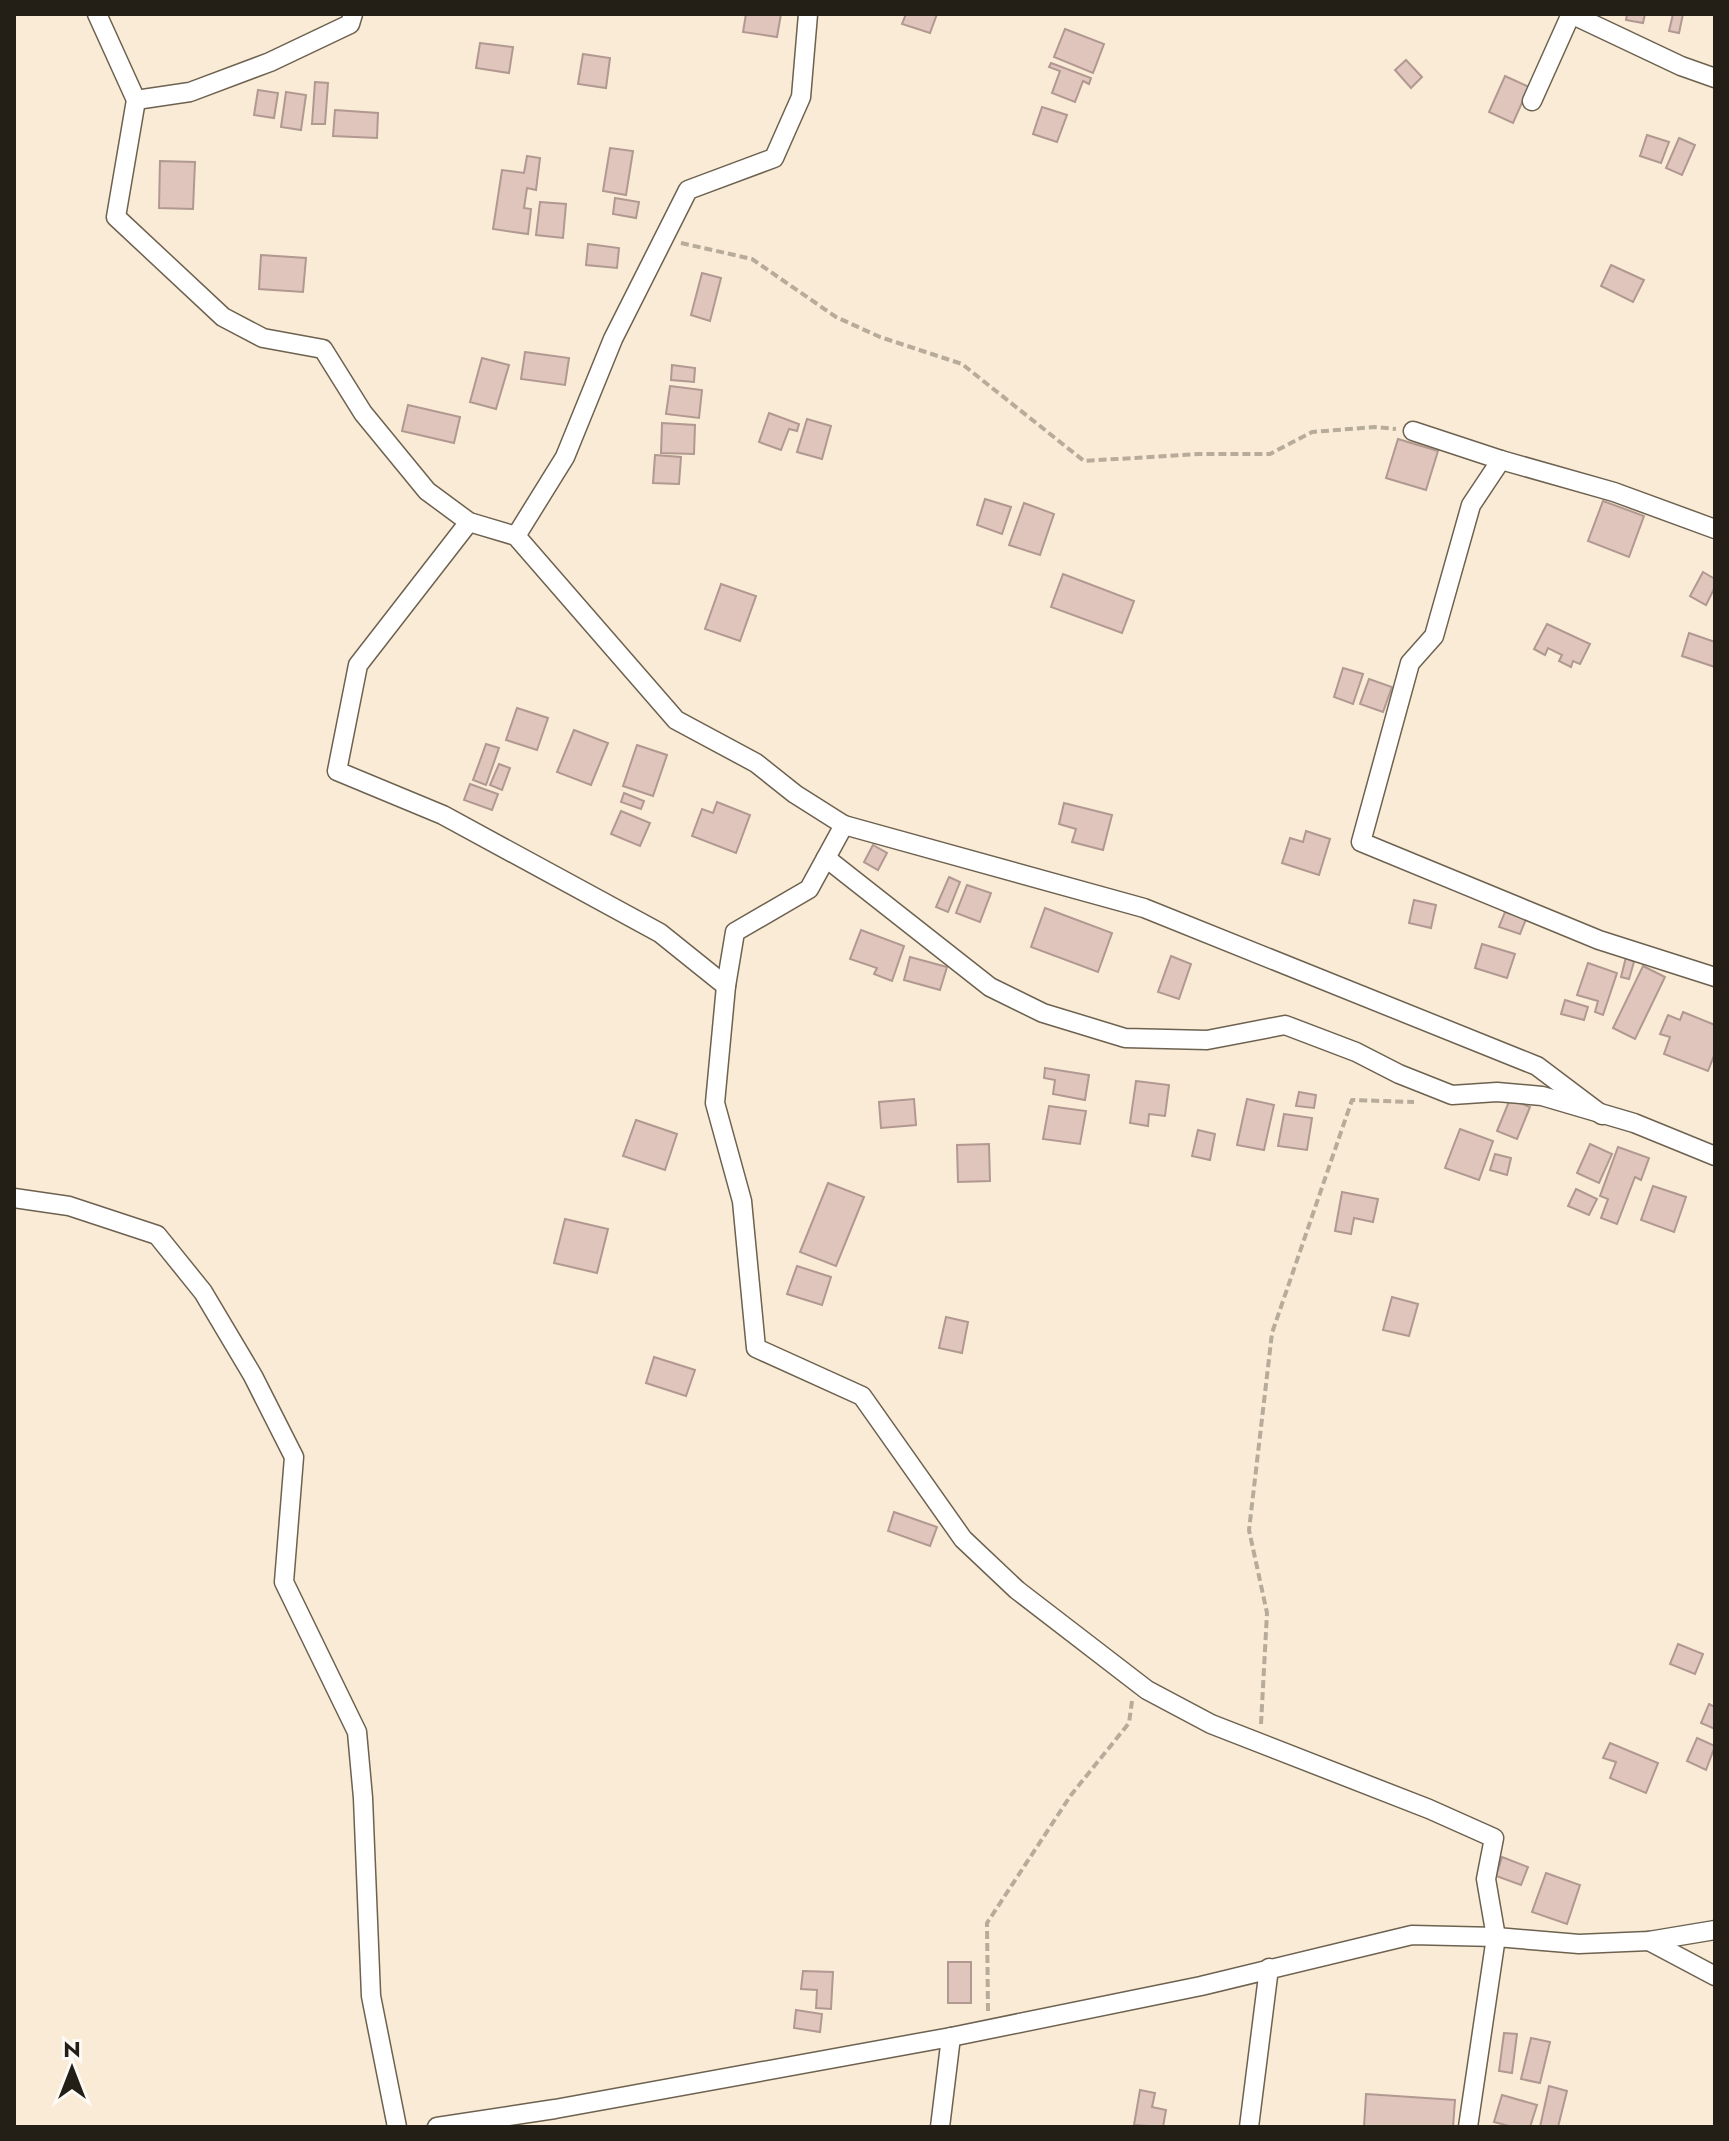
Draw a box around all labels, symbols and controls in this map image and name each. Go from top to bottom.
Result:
north arrow [32,2029,112,2109]
text: N [63,2033,81,2065]

